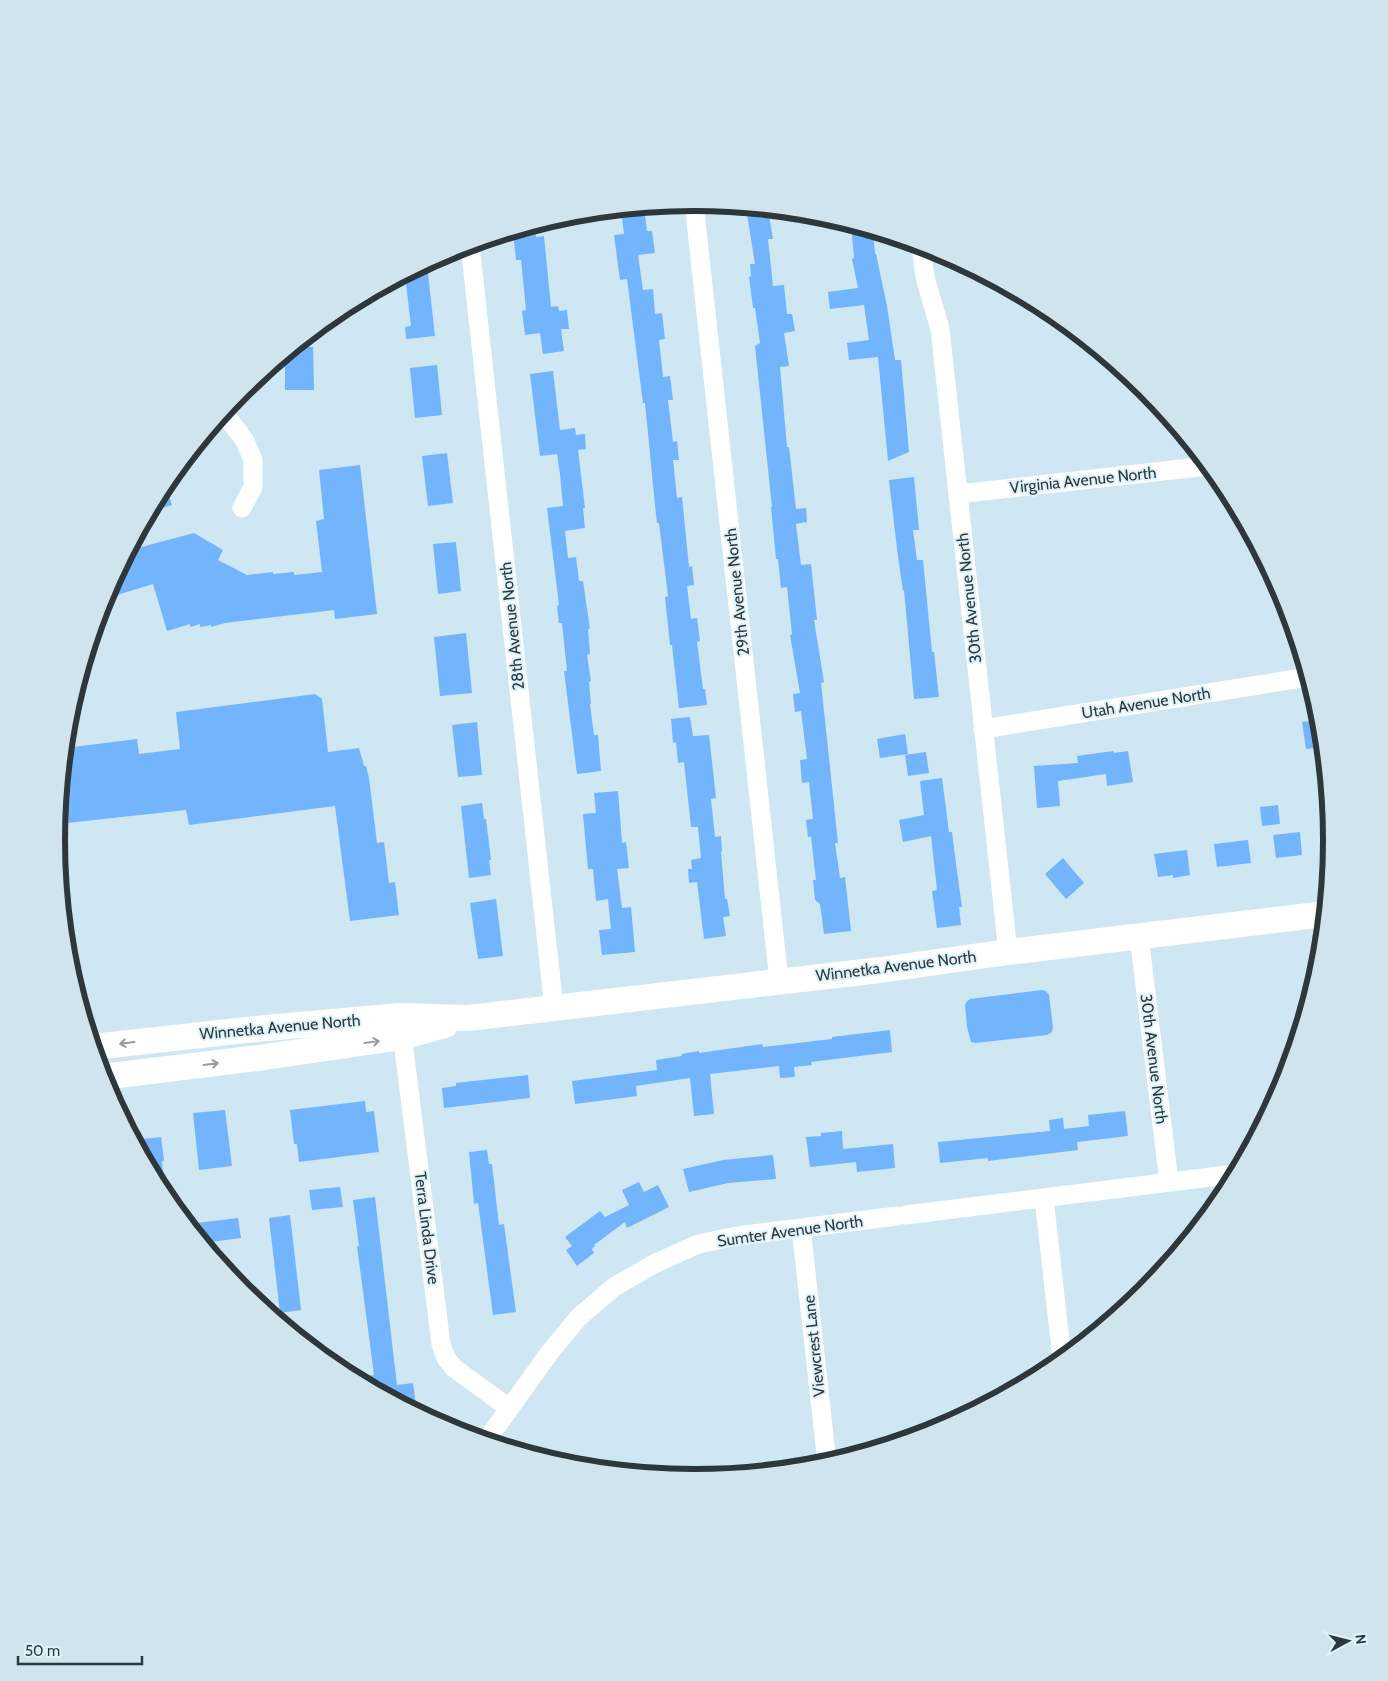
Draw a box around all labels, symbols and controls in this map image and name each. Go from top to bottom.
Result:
street label: Virginia Avenue North [1009,463,1157,497]
street label: 29th Avenue North [721,527,753,657]
street label: 30th Avenue North [953,532,985,664]
street label: 28th Avenue North [496,561,528,691]
street label: Utah Avenue North [1080,683,1212,723]
street label: Winnetka Avenue North [815,947,977,985]
street label: 30th Avenue North [1137,993,1171,1125]
street label: Winnetka Avenue North [199,1010,361,1044]
one-way arrow [364,1037,380,1047]
one-way arrow [119,1038,135,1048]
one-way arrow [203,1059,219,1069]
street label: Terra Linda Drive [411,1171,443,1285]
street label: Sumter Avenue North [716,1211,864,1251]
street label: Viewcrest Lane [799,1294,829,1398]
north arrow [1323,1616,1373,1666]
text: N [1351,1633,1370,1645]
scale bar [18,1634,141,1666]
text: 50 m [25,1642,60,1660]

